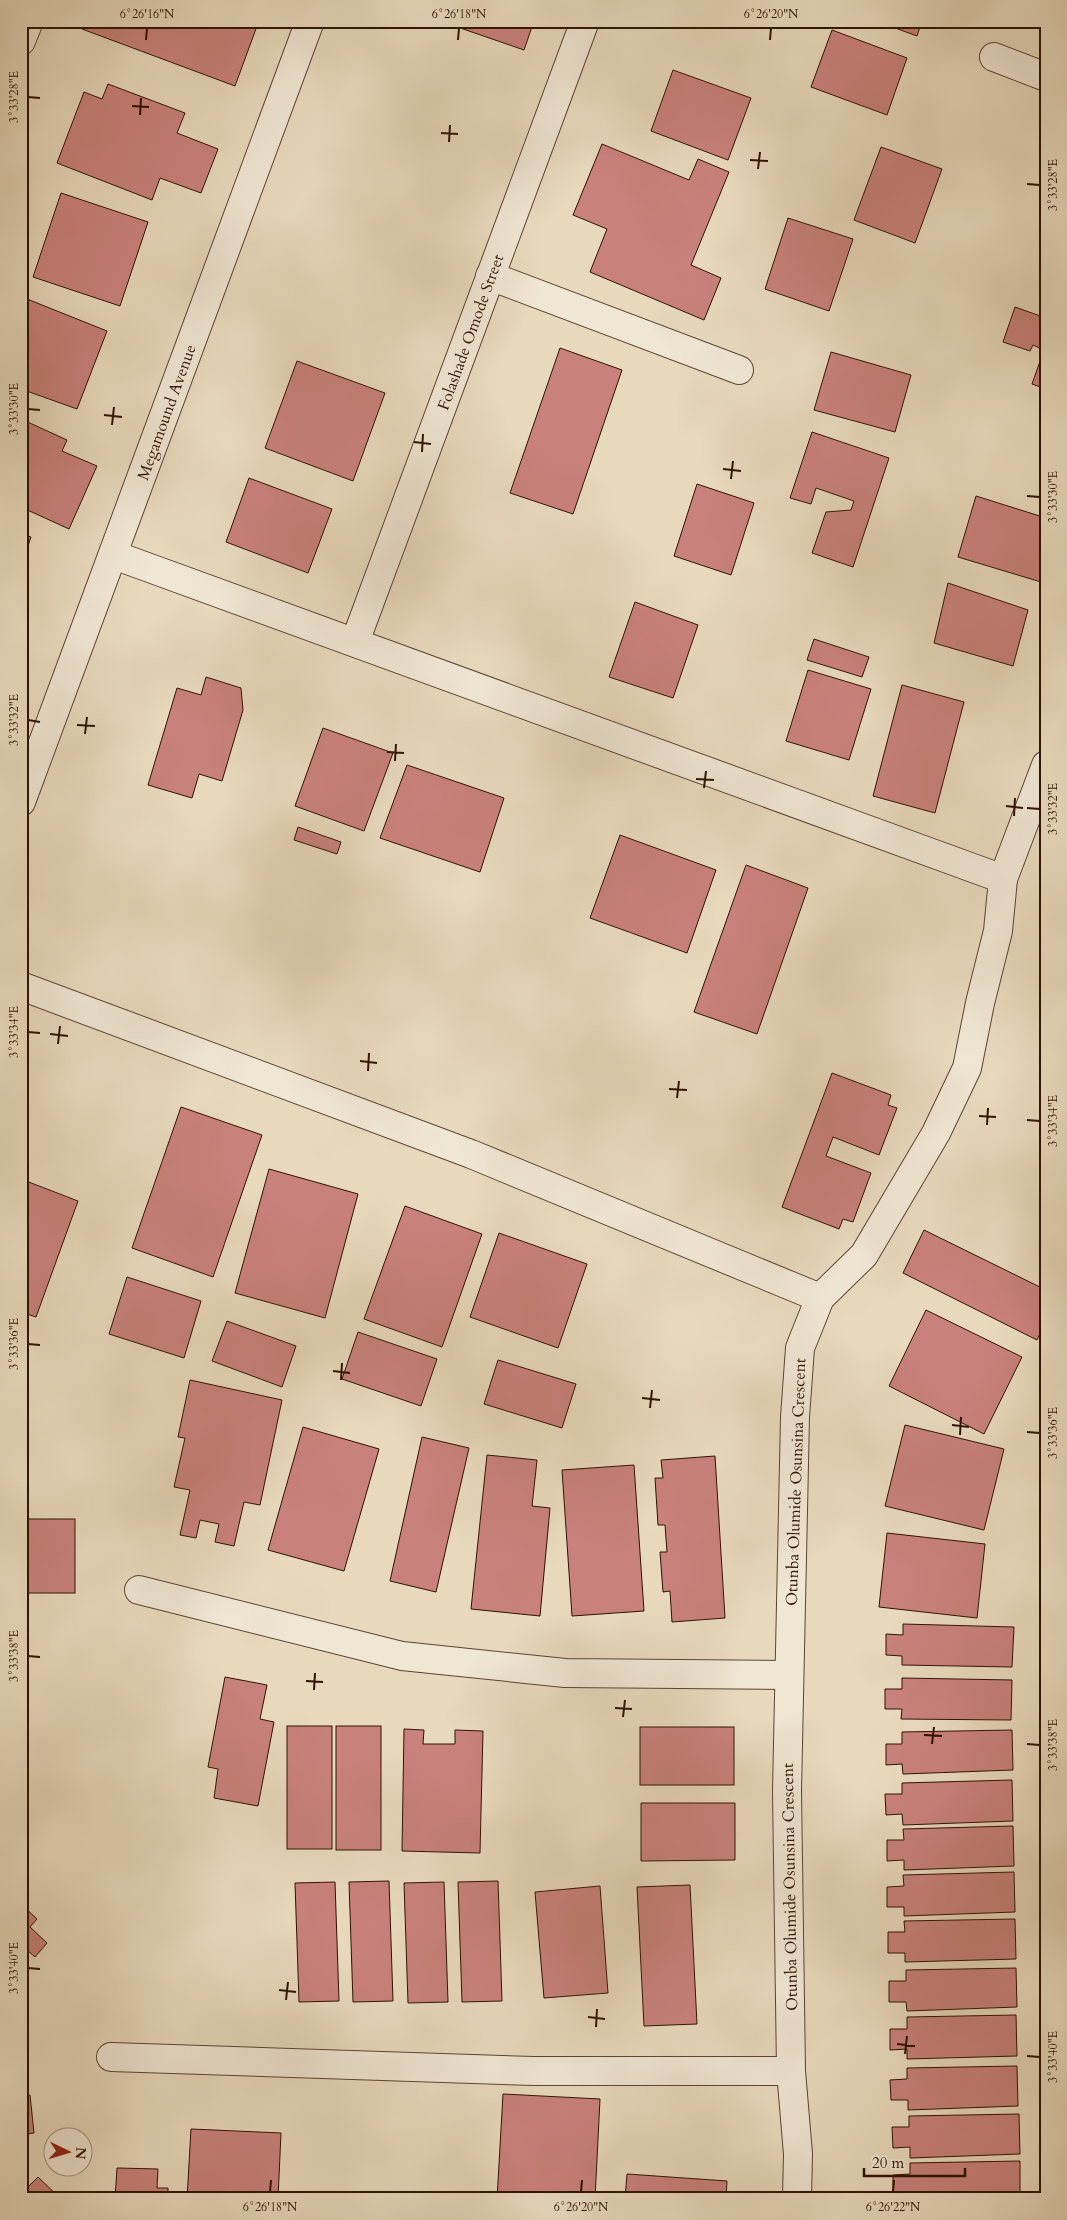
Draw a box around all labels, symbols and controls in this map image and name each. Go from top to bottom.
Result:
text: 6°26'16"N [120,6,175,22]
text: 6°26'18"N [432,6,487,22]
text: 6°26'20"N [744,6,799,22]
text: 3°33'28"E [6,71,22,123]
text: 3°33'28"E [1045,159,1061,211]
street label: Folashade Omode Street [432,251,509,413]
street label: Megamound Avenue [132,341,202,483]
text: 3°33'30"E [6,383,22,435]
text: 3°33'30"E [1045,471,1061,523]
text: 3°33'32"E [6,694,22,746]
text: 3°33'32"E [1045,783,1061,835]
text: 3°33'34"E [6,1006,22,1058]
text: 3°33'34"E [1045,1095,1061,1147]
text: 3°33'36"E [6,1318,22,1370]
street label: Otunba Olumide Osunsina Crescent [781,1358,811,1606]
text: 3°33'36"E [1045,1407,1061,1459]
text: 3°33'38"E [6,1630,22,1682]
text: 3°33'38"E [1045,1719,1061,1771]
street label: Otunba Olumide Osunsina Crescent [777,1763,803,2011]
text: 3°33'40"E [6,1942,22,1994]
text: 3°33'40"E [1045,2031,1061,2083]
north arrow [42,2128,92,2178]
scale bar [864,2145,966,2177]
text: N [70,2146,90,2160]
text: 20 m [872,2153,904,2173]
text: 6°26'18"N [243,2199,298,2215]
text: 6°26'20"N [554,2199,609,2215]
text: 6°26'22"N [866,2199,921,2215]

